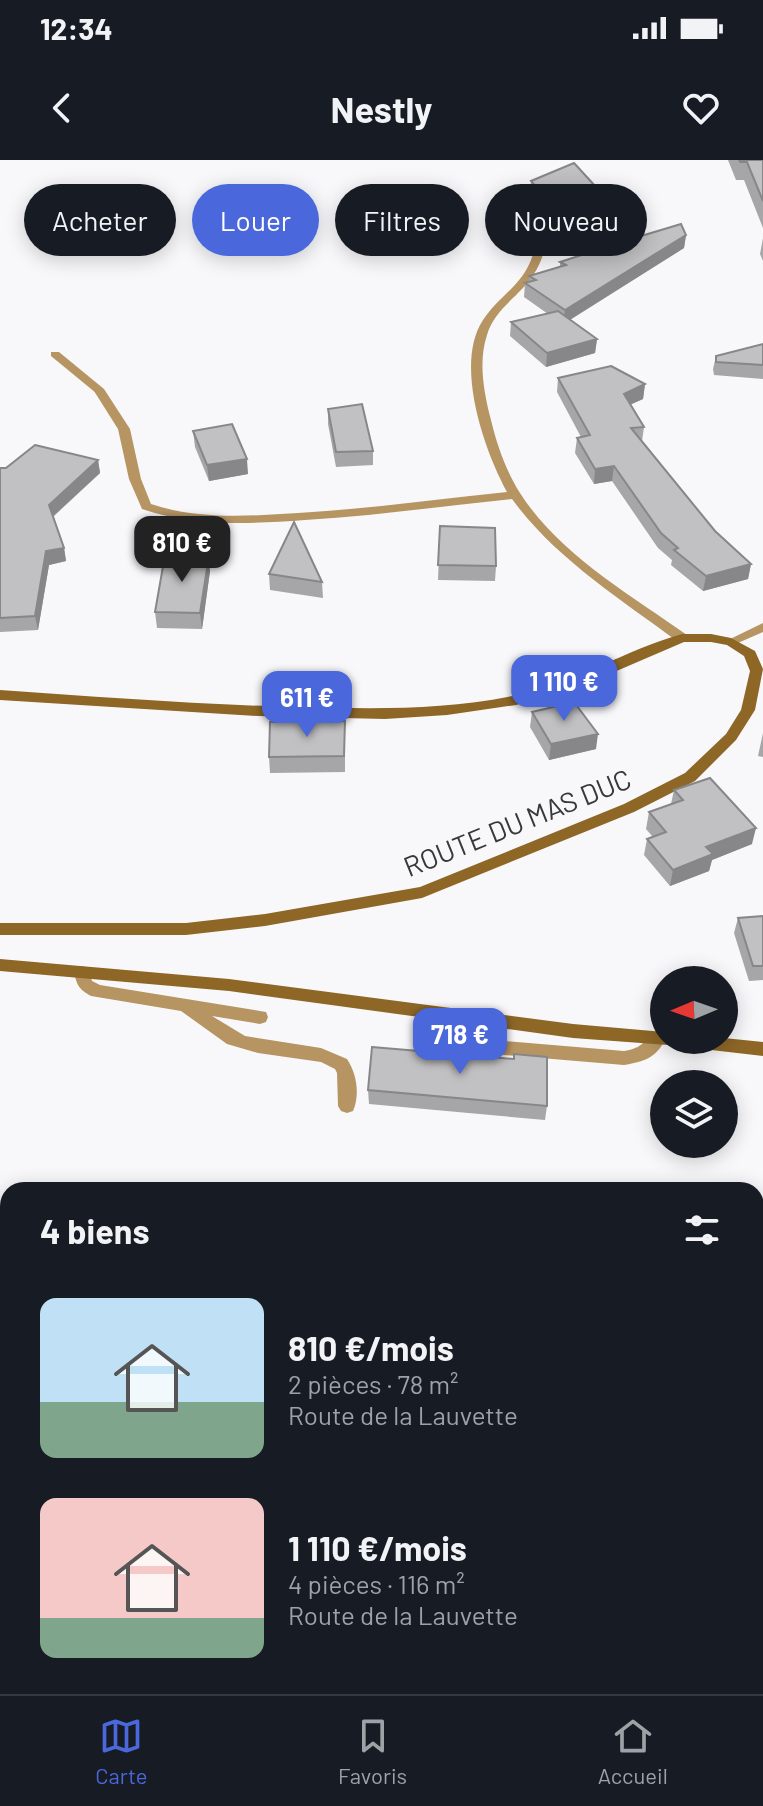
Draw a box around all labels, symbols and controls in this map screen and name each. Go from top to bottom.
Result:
text: 12:34 [40,10,113,46]
icon: back [40,86,84,130]
icon: heart [679,86,723,130]
text: Nestly [331,87,433,130]
chip: Acheter [24,184,176,256]
chip: Louer [192,184,319,256]
chip: Filtres [335,184,469,256]
chip: Nouveau [485,184,647,256]
pin: 810 € [126,516,238,584]
text: 810 € [152,526,212,557]
pin: 1 110 € [490,655,638,723]
text: 1 110 € [529,665,599,696]
pin: 611 € [251,671,363,739]
text: 611 € [280,681,334,712]
street label: ROUTE DU MAS DUC [398,761,636,883]
north arrow [650,966,738,1054]
map controls [650,966,738,1158]
pin: 718 € [404,1008,516,1076]
text: 718 € [431,1018,489,1049]
button: layers [650,1070,738,1158]
icon: filters [680,1208,724,1252]
text: 4 biens [40,1210,150,1251]
text: 810 €/mois [288,1327,454,1368]
icon: home [104,1330,200,1426]
text: 2 pièces · 78 m² [288,1368,458,1399]
text: Route de la Lauvette [288,1399,518,1430]
text: 1 110 €/mois [288,1527,467,1568]
icon: home [104,1530,200,1626]
text: 4 pièces · 116 m² [288,1568,465,1599]
text: Route de la Lauvette [288,1599,518,1630]
tab: Carte [95,1714,147,1788]
tab: Favoris [338,1714,407,1788]
tab: Accueil [598,1714,668,1788]

